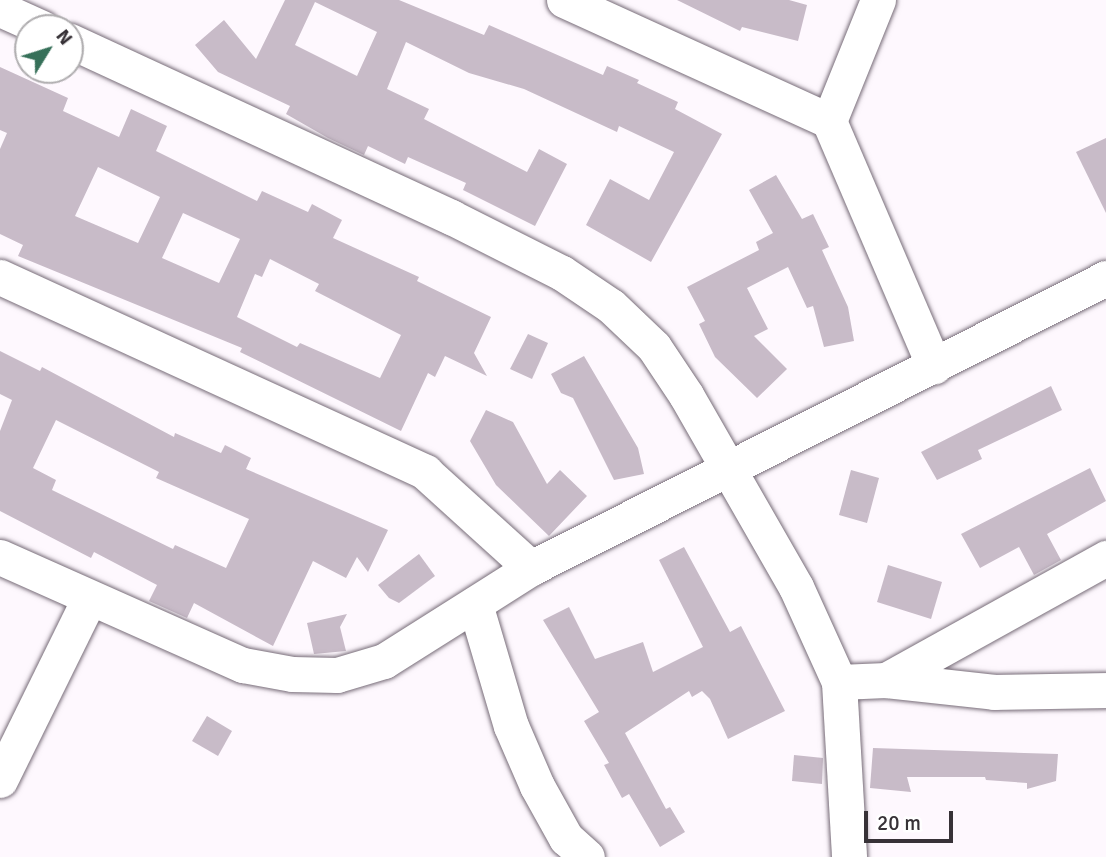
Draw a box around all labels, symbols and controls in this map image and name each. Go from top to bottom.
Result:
north arrow [14,14,84,84]
text: N [50,25,77,50]
scale bar [868,798,957,842]
text: 20 m [877,810,921,836]

